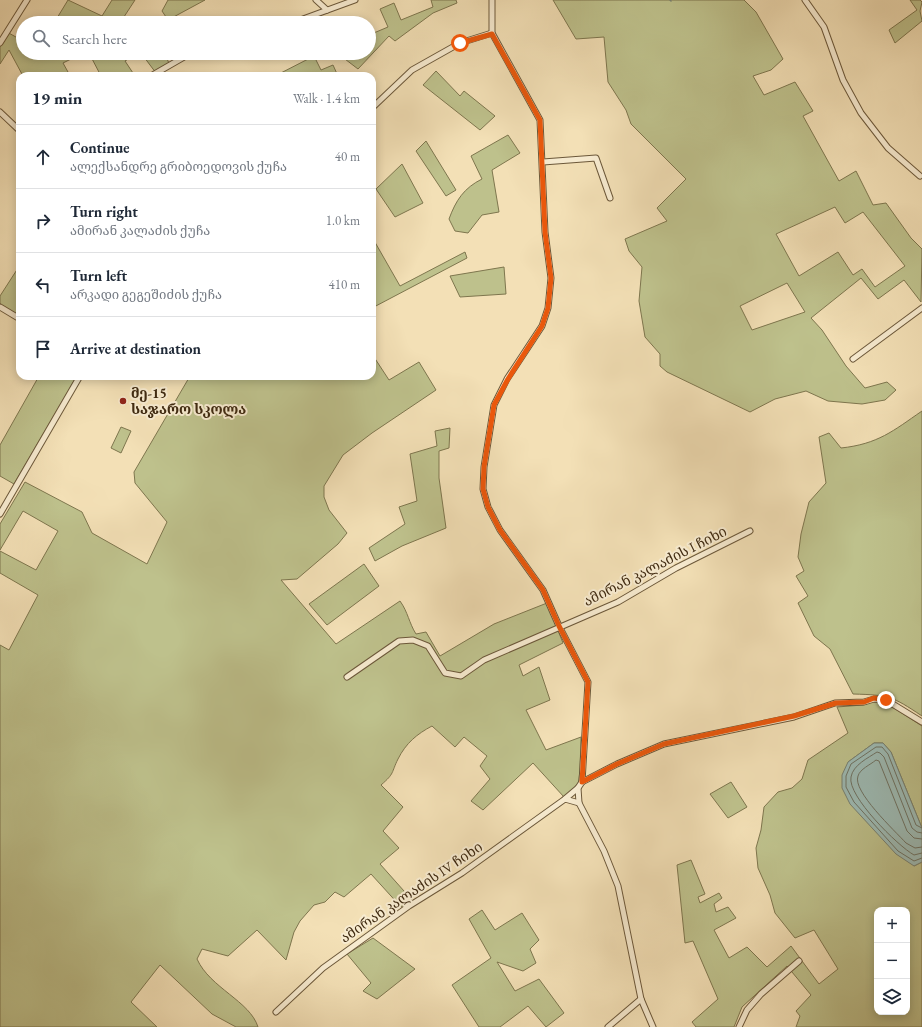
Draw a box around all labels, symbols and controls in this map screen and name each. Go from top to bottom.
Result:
search box [16,16,376,60]
icon: search [30,27,52,49]
text: Search here [62,29,127,48]
route start [451,34,469,52]
text: 19 min [32,87,82,109]
text: Walk · 1.4 km [293,90,360,107]
text: Continue [70,138,130,157]
icon: ahead [32,146,54,168]
text: 40 m [335,148,360,165]
text: ალექსანდრე გრიბოედოვის ქუჩა [70,158,287,175]
text: Turn right [70,202,138,221]
icon: right [32,210,54,232]
text: 1.0 km [326,212,360,229]
text: ამირან კალაძის ქუჩა [70,222,210,239]
text: Turn left [70,266,127,285]
icon: left [32,274,54,296]
text: 410 m [329,276,360,293]
text: არკადი გეგეშიძის ქუჩა [70,286,222,303]
icon: arrive [32,338,54,360]
text: Arrive at destination [70,339,201,358]
place label: მე-15 საჯარო სკოლა [131,384,246,418]
marker: მე-15 საჯარო სკოლა [118,396,128,406]
street label: ამირან კალაძის I ჩიხი [580,522,730,610]
route end [877,691,895,709]
street label: ამირან კალაძის IV ჩიხი [336,838,486,946]
map controls [874,907,910,1015]
button: + [874,907,910,943]
button: − [874,943,910,979]
button: layers [874,979,910,1015]

